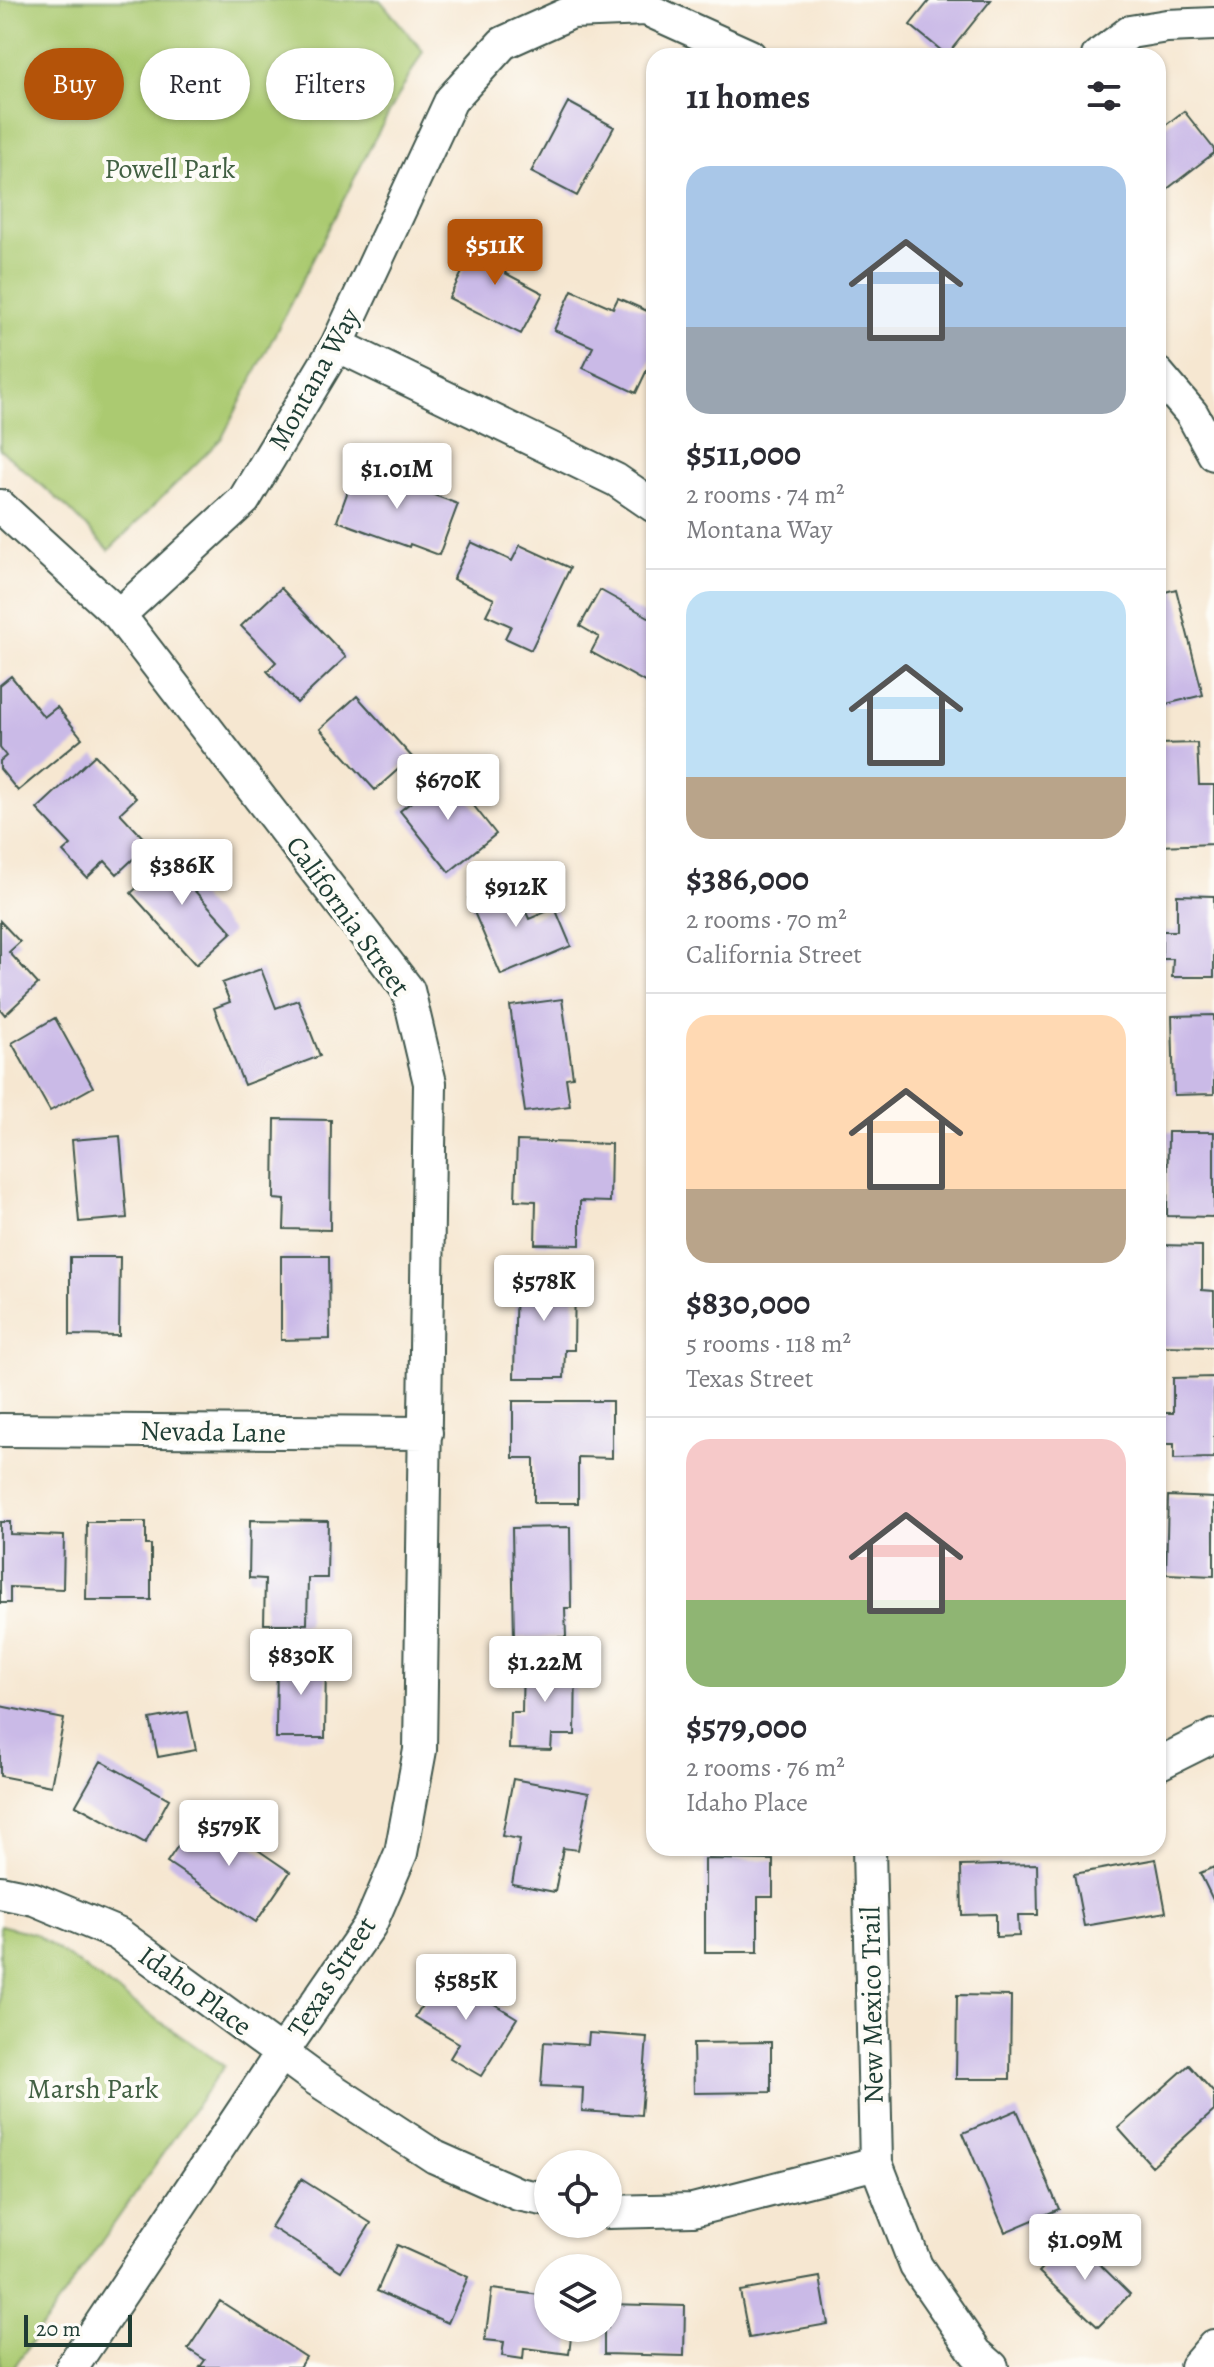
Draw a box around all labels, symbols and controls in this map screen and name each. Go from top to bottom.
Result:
chip: Buy [24,48,124,120]
chip: Rent [140,48,250,120]
chip: Filters [266,48,394,120]
text: 11 homes [686,73,810,120]
icon: filters [1082,74,1126,118]
park label: Powell Park [104,150,236,188]
icon: home [834,218,978,362]
pin: $511K [439,219,551,287]
text: $511K [466,227,524,262]
street label: Montana Way [259,300,369,457]
text: $511,000 [686,430,801,477]
pin: $1.01M [332,443,462,511]
text: $1.01M [361,451,433,486]
text: 2 rooms · 74 m² [686,477,845,512]
text: Montana Way [686,512,832,547]
icon: home [834,643,978,787]
pin: $670K [392,754,504,822]
text: $670K [415,762,481,797]
street label: California Street [277,828,419,1004]
pin: $386K [126,839,238,907]
text: $386K [149,847,215,882]
text: $386,000 [686,855,809,902]
pin: $912K [460,861,572,929]
text: $912K [484,869,548,904]
text: 2 rooms · 70 m² [686,902,847,937]
text: California Street [686,937,862,972]
icon: home [834,1067,978,1211]
pin: $578K [488,1255,600,1323]
text: $578K [512,1263,576,1298]
text: $830,000 [686,1279,810,1326]
text: 5 rooms · 118 m² [686,1326,851,1361]
text: Texas Street [686,1361,813,1396]
street label: Nevada Lane [140,1412,286,1452]
icon: home [834,1491,978,1635]
pin: $830K [245,1629,357,1697]
pin: $1.22M [480,1636,610,1704]
text: $830K [268,1637,334,1672]
text: $1.22M [507,1644,583,1679]
text: $579,000 [686,1703,807,1750]
text: 2 rooms · 76 m² [686,1750,845,1785]
text: Idaho Place [686,1785,808,1820]
pin: $579K [173,1800,285,1868]
text: $579K [197,1808,261,1843]
street label: New Mexico Trail [851,1906,893,2104]
street label: Texas Street [279,1909,385,2045]
street label: Idaho Place [131,1937,259,2045]
pin: $585K [410,1954,522,2022]
text: $585K [434,1962,498,1997]
park label: Marsh Park [27,2070,159,2108]
map controls [534,2150,622,2342]
button: locate [534,2150,622,2238]
pin: $1.09M [1020,2214,1150,2282]
text: $1.09M [1047,2222,1123,2257]
button: layers [534,2254,622,2342]
scale bar [24,2311,132,2347]
text: 20 m [36,2314,81,2344]

